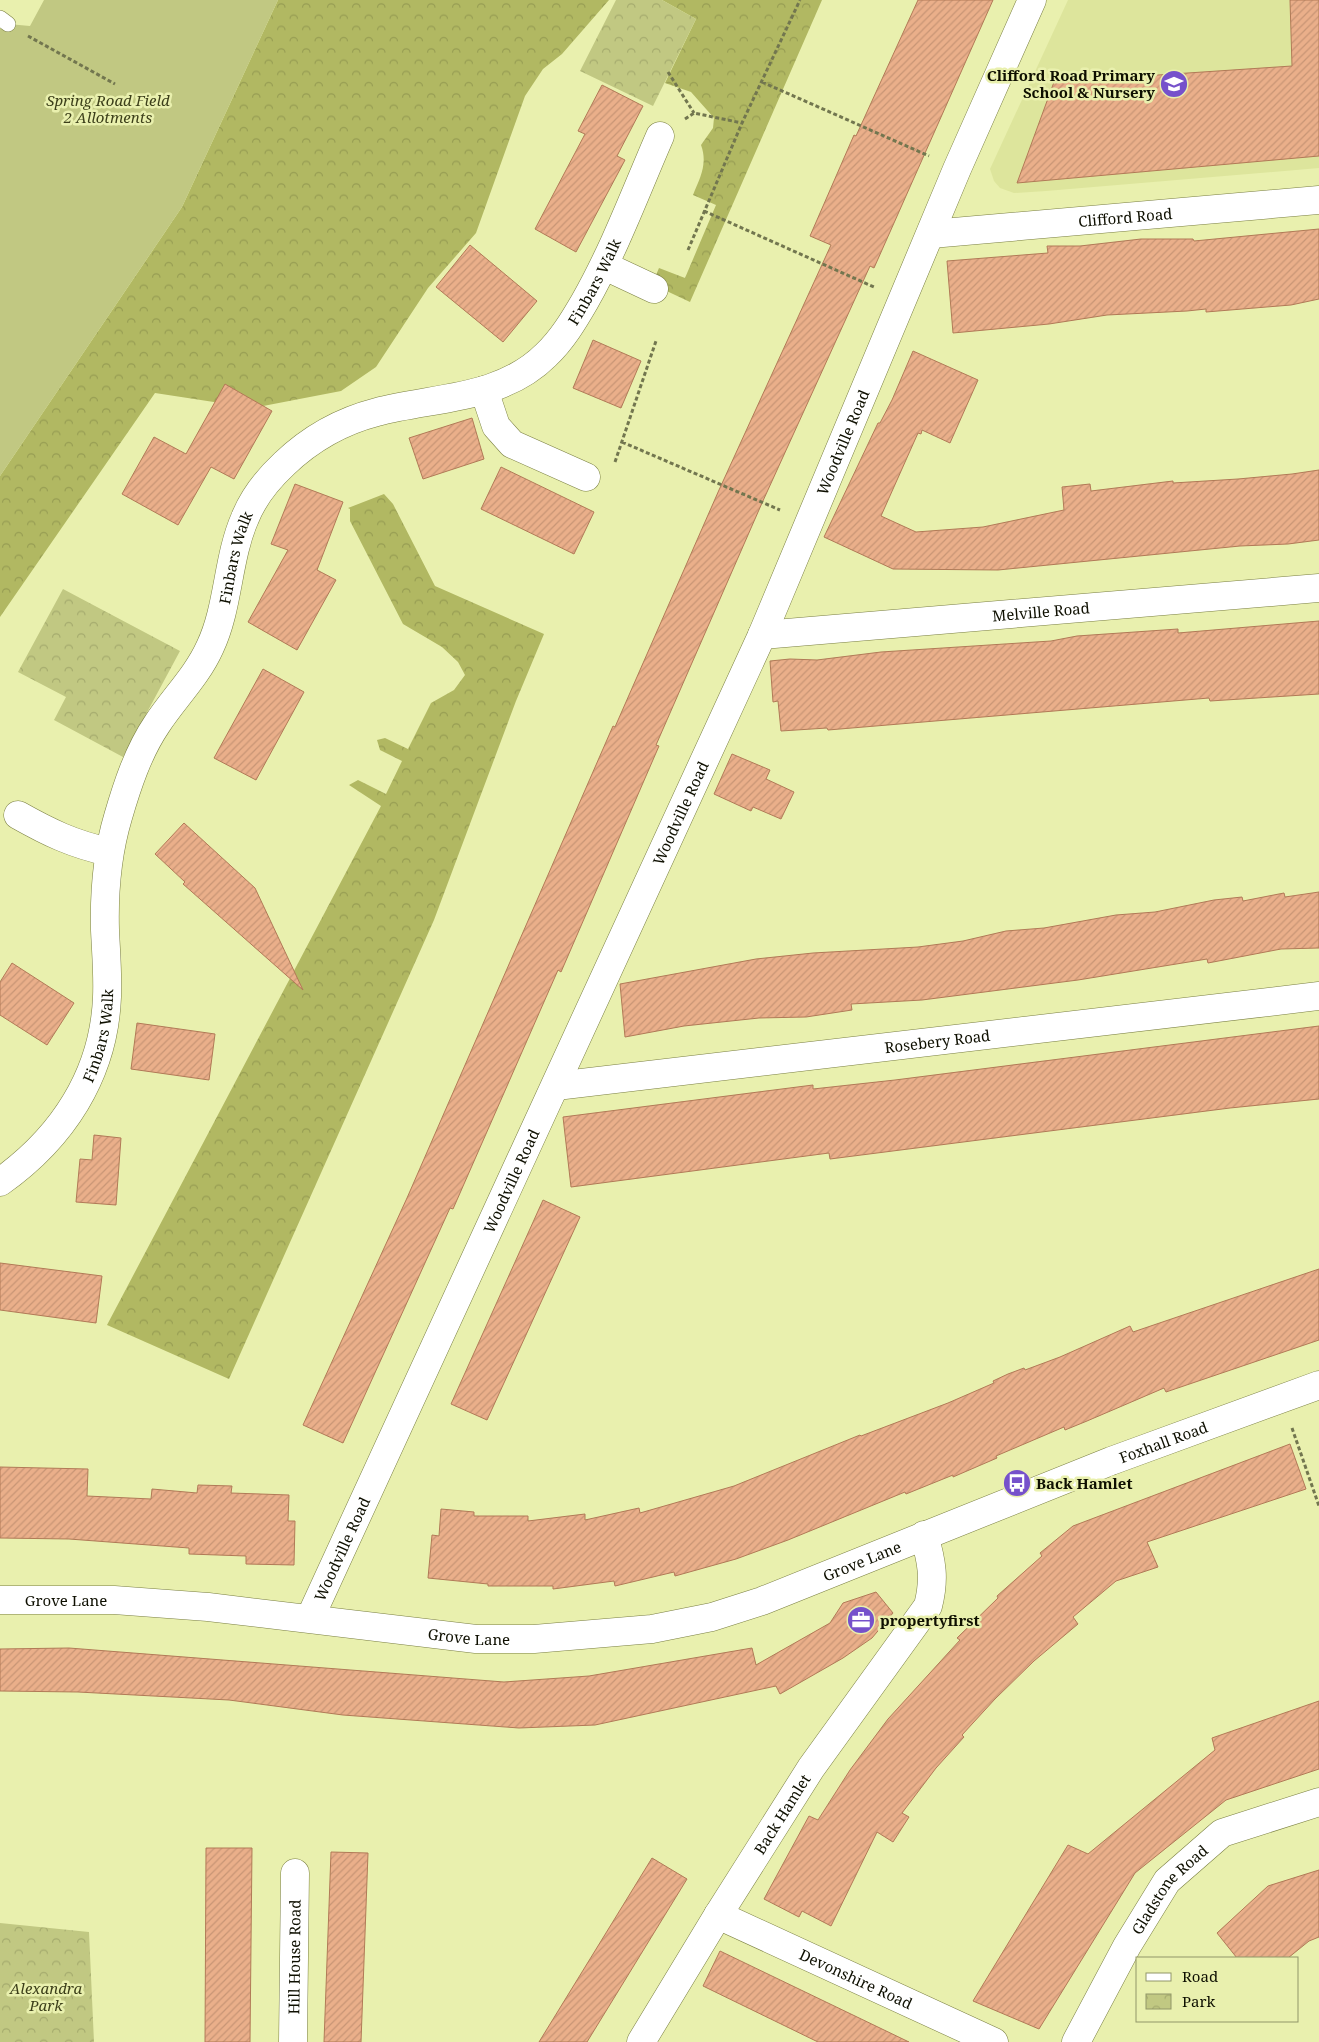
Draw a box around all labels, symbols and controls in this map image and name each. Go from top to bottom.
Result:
place label: Clifford Road Primary School & Nursery [987,65,1155,102]
school or university icon: Clifford Road Primary School & Nursery [1159,69,1189,99]
park label: Spring Road Field 2 Allotments [46,90,170,127]
street label: Clifford Road [1077,203,1173,231]
street label: Finbars Walk [563,235,625,329]
street label: Woodville Road [812,387,874,498]
street label: Finbars Walk [214,508,257,606]
street label: Melville Road [991,597,1091,626]
street label: Woodville Road [648,758,713,868]
street label: Finbars Walk [78,988,117,1085]
street label: Rosebery Road [883,1025,991,1057]
street label: Woodville Road [478,1126,543,1236]
street label: Foxhall Road [1116,1417,1210,1467]
bus stop icon: Back Hamlet [1002,1468,1032,1498]
place label: Back Hamlet [1036,1473,1132,1493]
street label: Woodville Road [309,1494,374,1604]
street label: Grove Lane [820,1536,904,1586]
street label: Grove Lane [25,1590,107,1610]
office icon: propertyfirst [846,1605,876,1635]
place label: propertyfirst [880,1610,980,1630]
street label: Grove Lane [427,1623,510,1649]
street label: Back Hamlet [749,1770,815,1858]
street label: Gladstone Road [1127,1840,1212,1938]
street label: Hill House Road [283,1899,305,2015]
street label: Devonshire Road [796,1944,916,2013]
legend [1136,1957,1299,2022]
text: Road [1182,1966,1218,1986]
park label: Alexandra Park [9,1978,83,2015]
text: Park [1182,1991,1216,2011]

